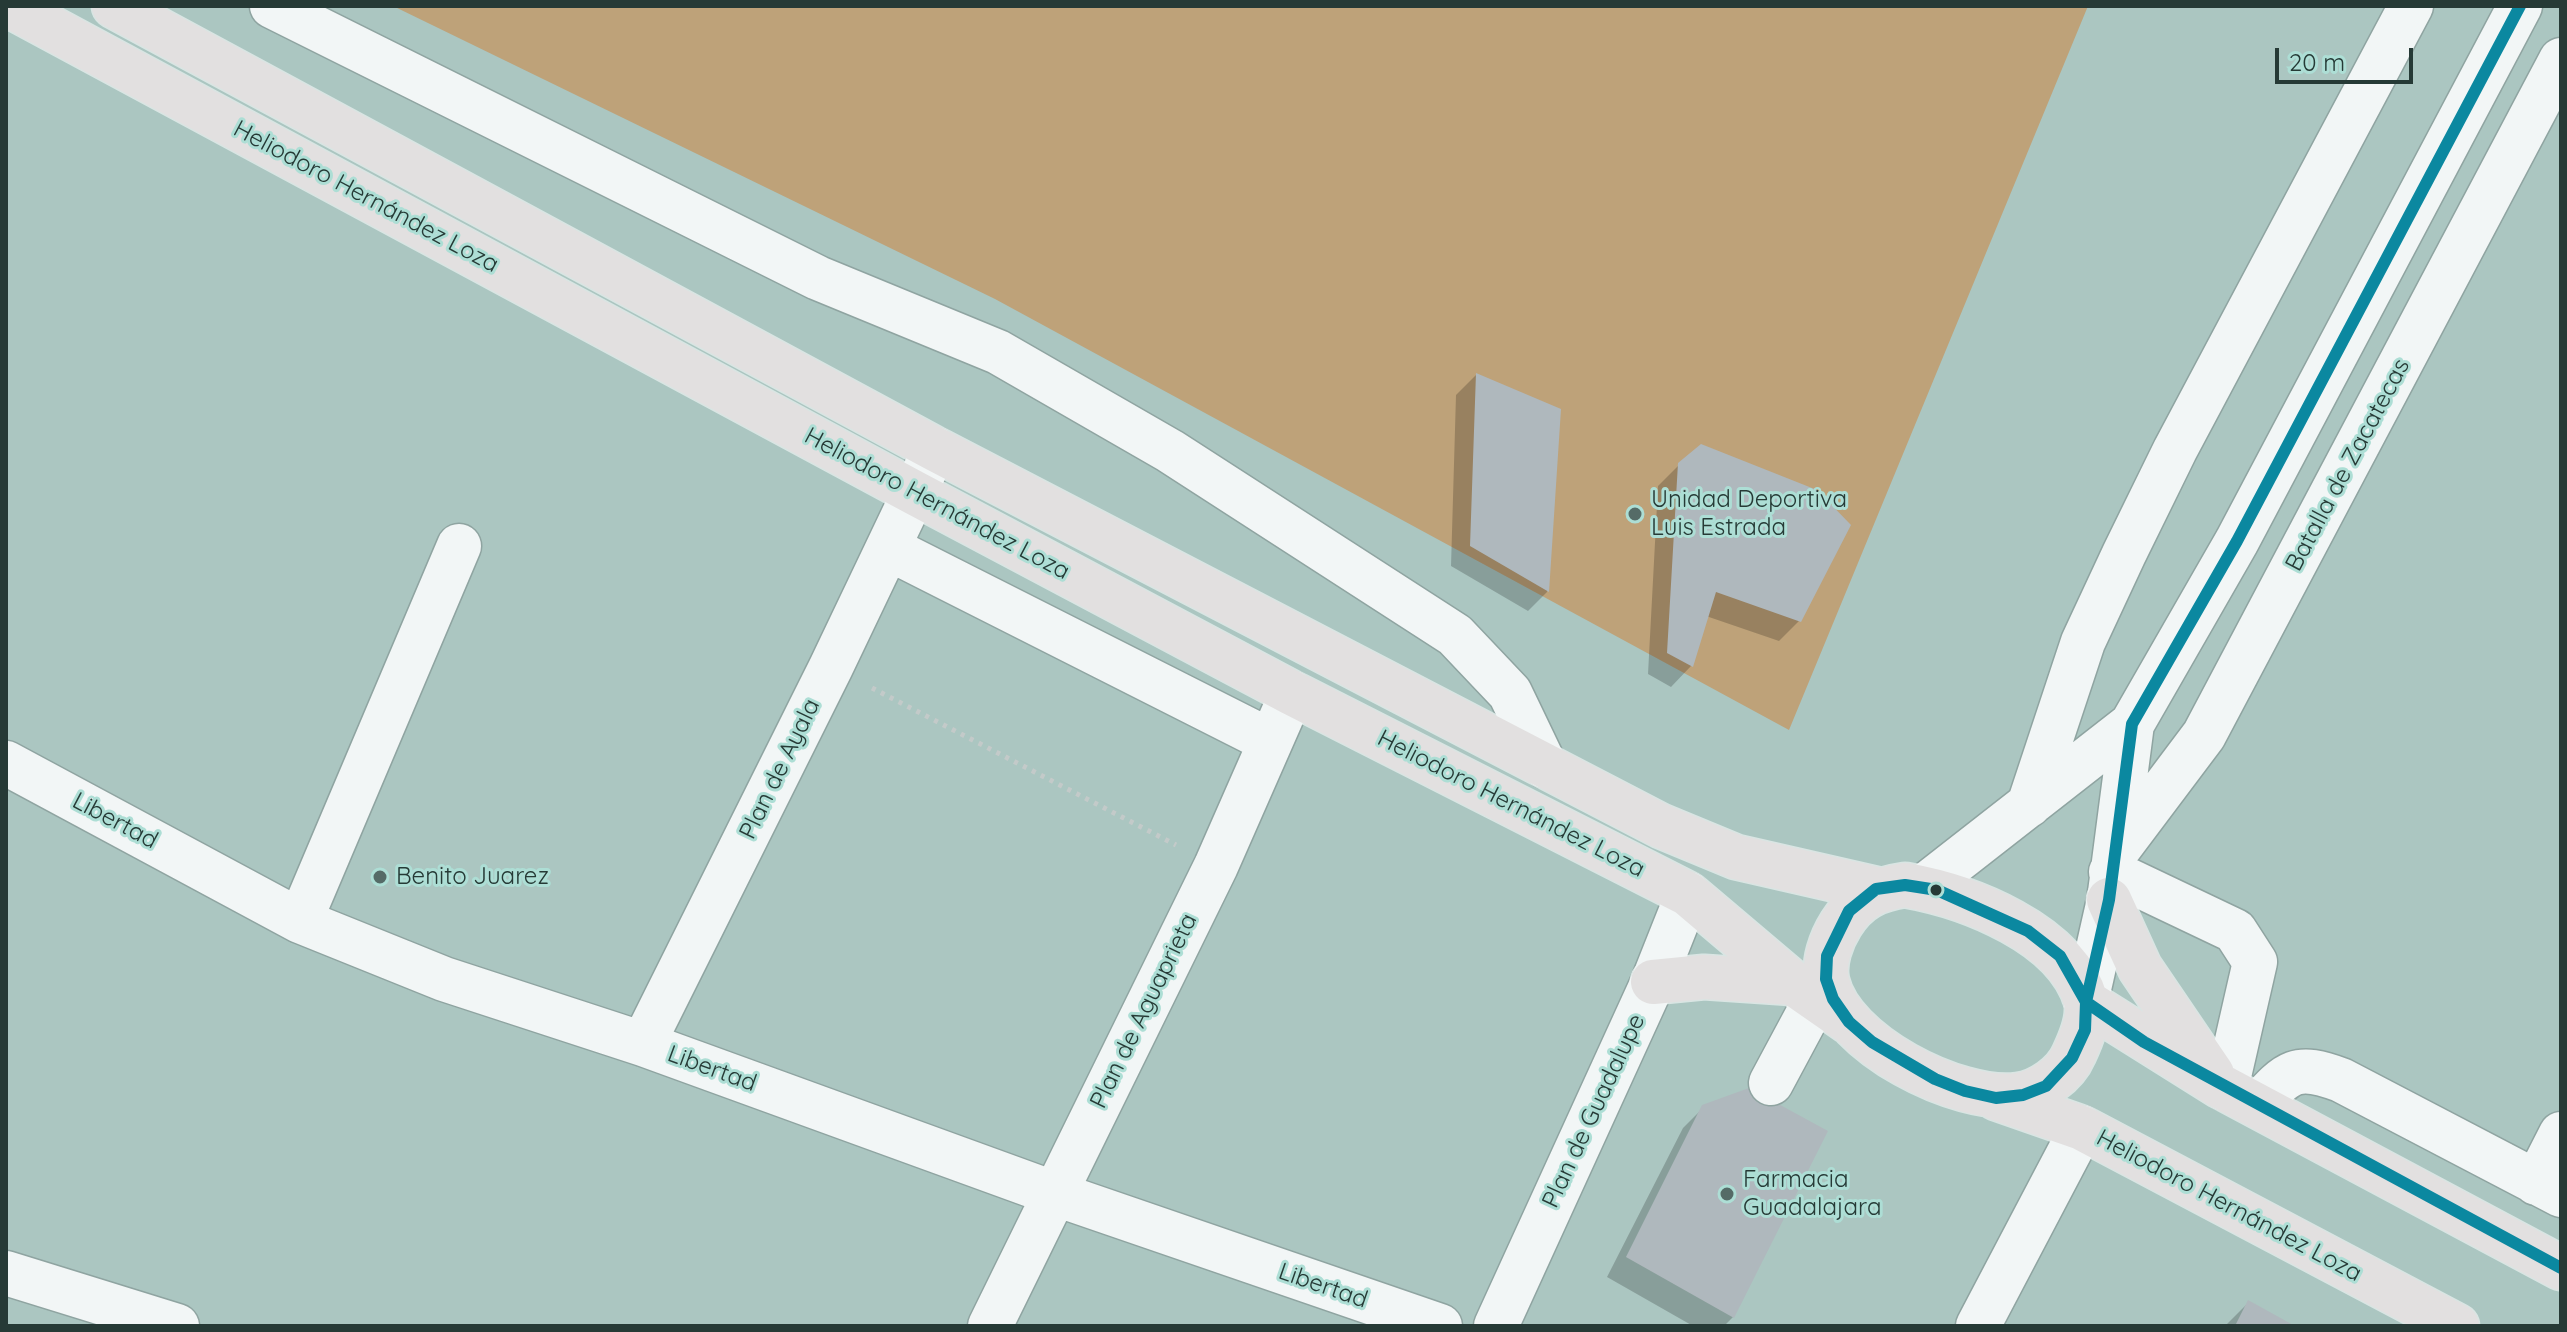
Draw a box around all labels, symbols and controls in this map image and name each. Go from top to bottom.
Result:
scale bar [2279,32,2417,82]
text: 20 m [2289,47,2345,77]
street label: Heliodoro Hernández Loza [228,115,504,279]
street label: Batalla de Zacatecas [2280,354,2416,576]
street label: Heliodoro Hernández Loza [799,422,1075,586]
place label: Unidad Deportiva Luis Estrada [1651,486,1847,542]
marker: Unidad Deportiva Luis Estrada [1626,505,1644,523]
street label: Plan de Ayala [734,694,826,844]
street label: Heliodoro Hernández Loza [1372,724,1650,884]
street label: Libertad [67,787,163,855]
place label: Benito Juarez [396,863,549,891]
marker: Benito Juarez [371,868,389,886]
unlabelled marker [1928,882,1944,898]
street label: Plan de Aguaprieta [1084,909,1204,1113]
street label: Plan de Guadalupe [1536,1009,1652,1213]
street label: Libertad [664,1040,760,1098]
street label: Heliodoro Hernández Loza [2091,1124,2367,1288]
place label: Farmacia Guadalajara [1743,1166,1882,1222]
marker: Farmacia Guadalajara [1718,1185,1736,1203]
street label: Libertad [1275,1257,1371,1315]

